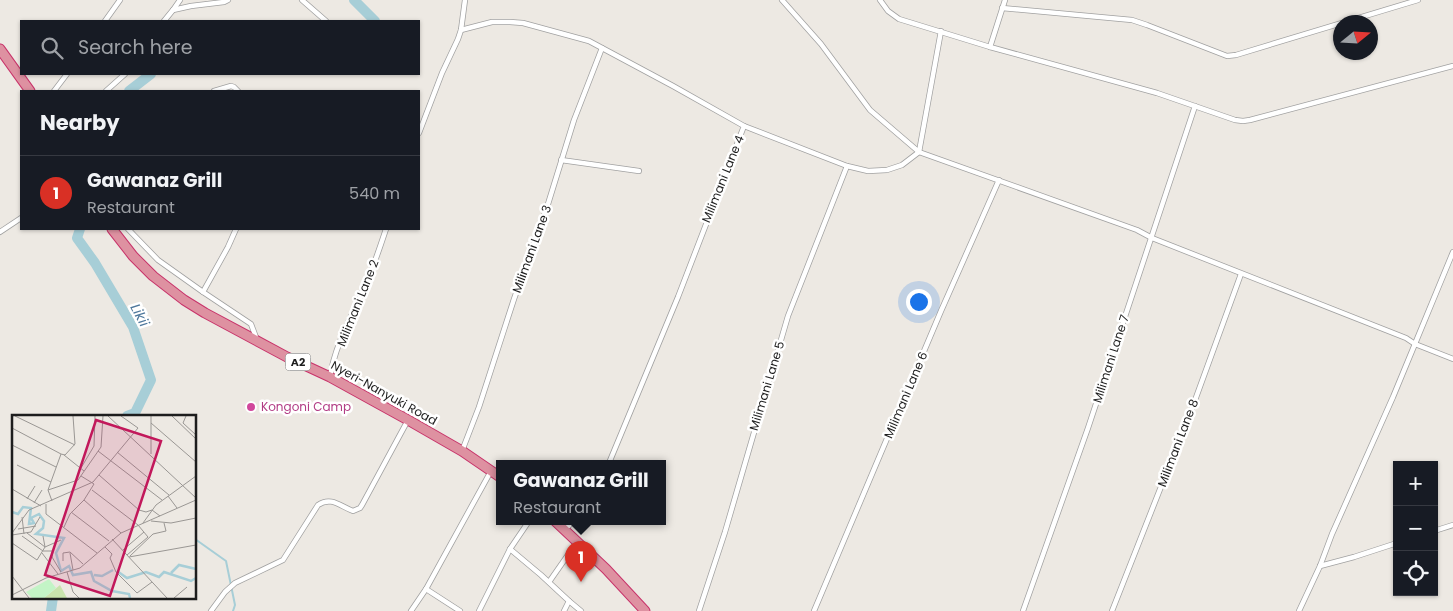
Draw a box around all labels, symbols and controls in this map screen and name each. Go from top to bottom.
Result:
north arrow [1333,15,1378,60]
search box [20,20,420,75]
icon: search [38,34,66,62]
text: Search here [78,34,192,61]
text: Nearby [40,108,120,137]
street label: Milimani Lane 4 [697,132,748,225]
text: Gawanaz Grill [87,167,222,194]
text: 1 [53,182,59,205]
text: 540 m [349,182,400,205]
text: Restaurant [87,196,175,219]
street label: Milimani Lane 3 [508,203,555,295]
street label: Milimani Lane 2 [332,257,383,349]
your location [906,289,932,315]
water label: Likii [126,300,155,331]
street label: Milimani Lane 7 [1088,312,1133,405]
street label: Milimani Lane 5 [745,339,788,433]
street label: Milimani Lane 6 [880,349,931,441]
road number: A2 [286,354,310,371]
street label: Nyeri-Nanyuki Road [328,356,440,429]
street label: Milimani Lane 8 [1153,397,1202,489]
place label: Kongoni Camp [261,398,351,415]
marker: Kongoni Camp [245,401,257,413]
inset map [12,415,196,598]
popup [496,460,666,525]
map controls [1393,461,1438,596]
button: + [1393,461,1438,506]
text: Gawanaz Grill [513,467,649,494]
text: Restaurant [513,496,601,519]
button: − [1393,506,1438,551]
pin: 1 [565,541,597,582]
button: locate [1393,551,1438,596]

